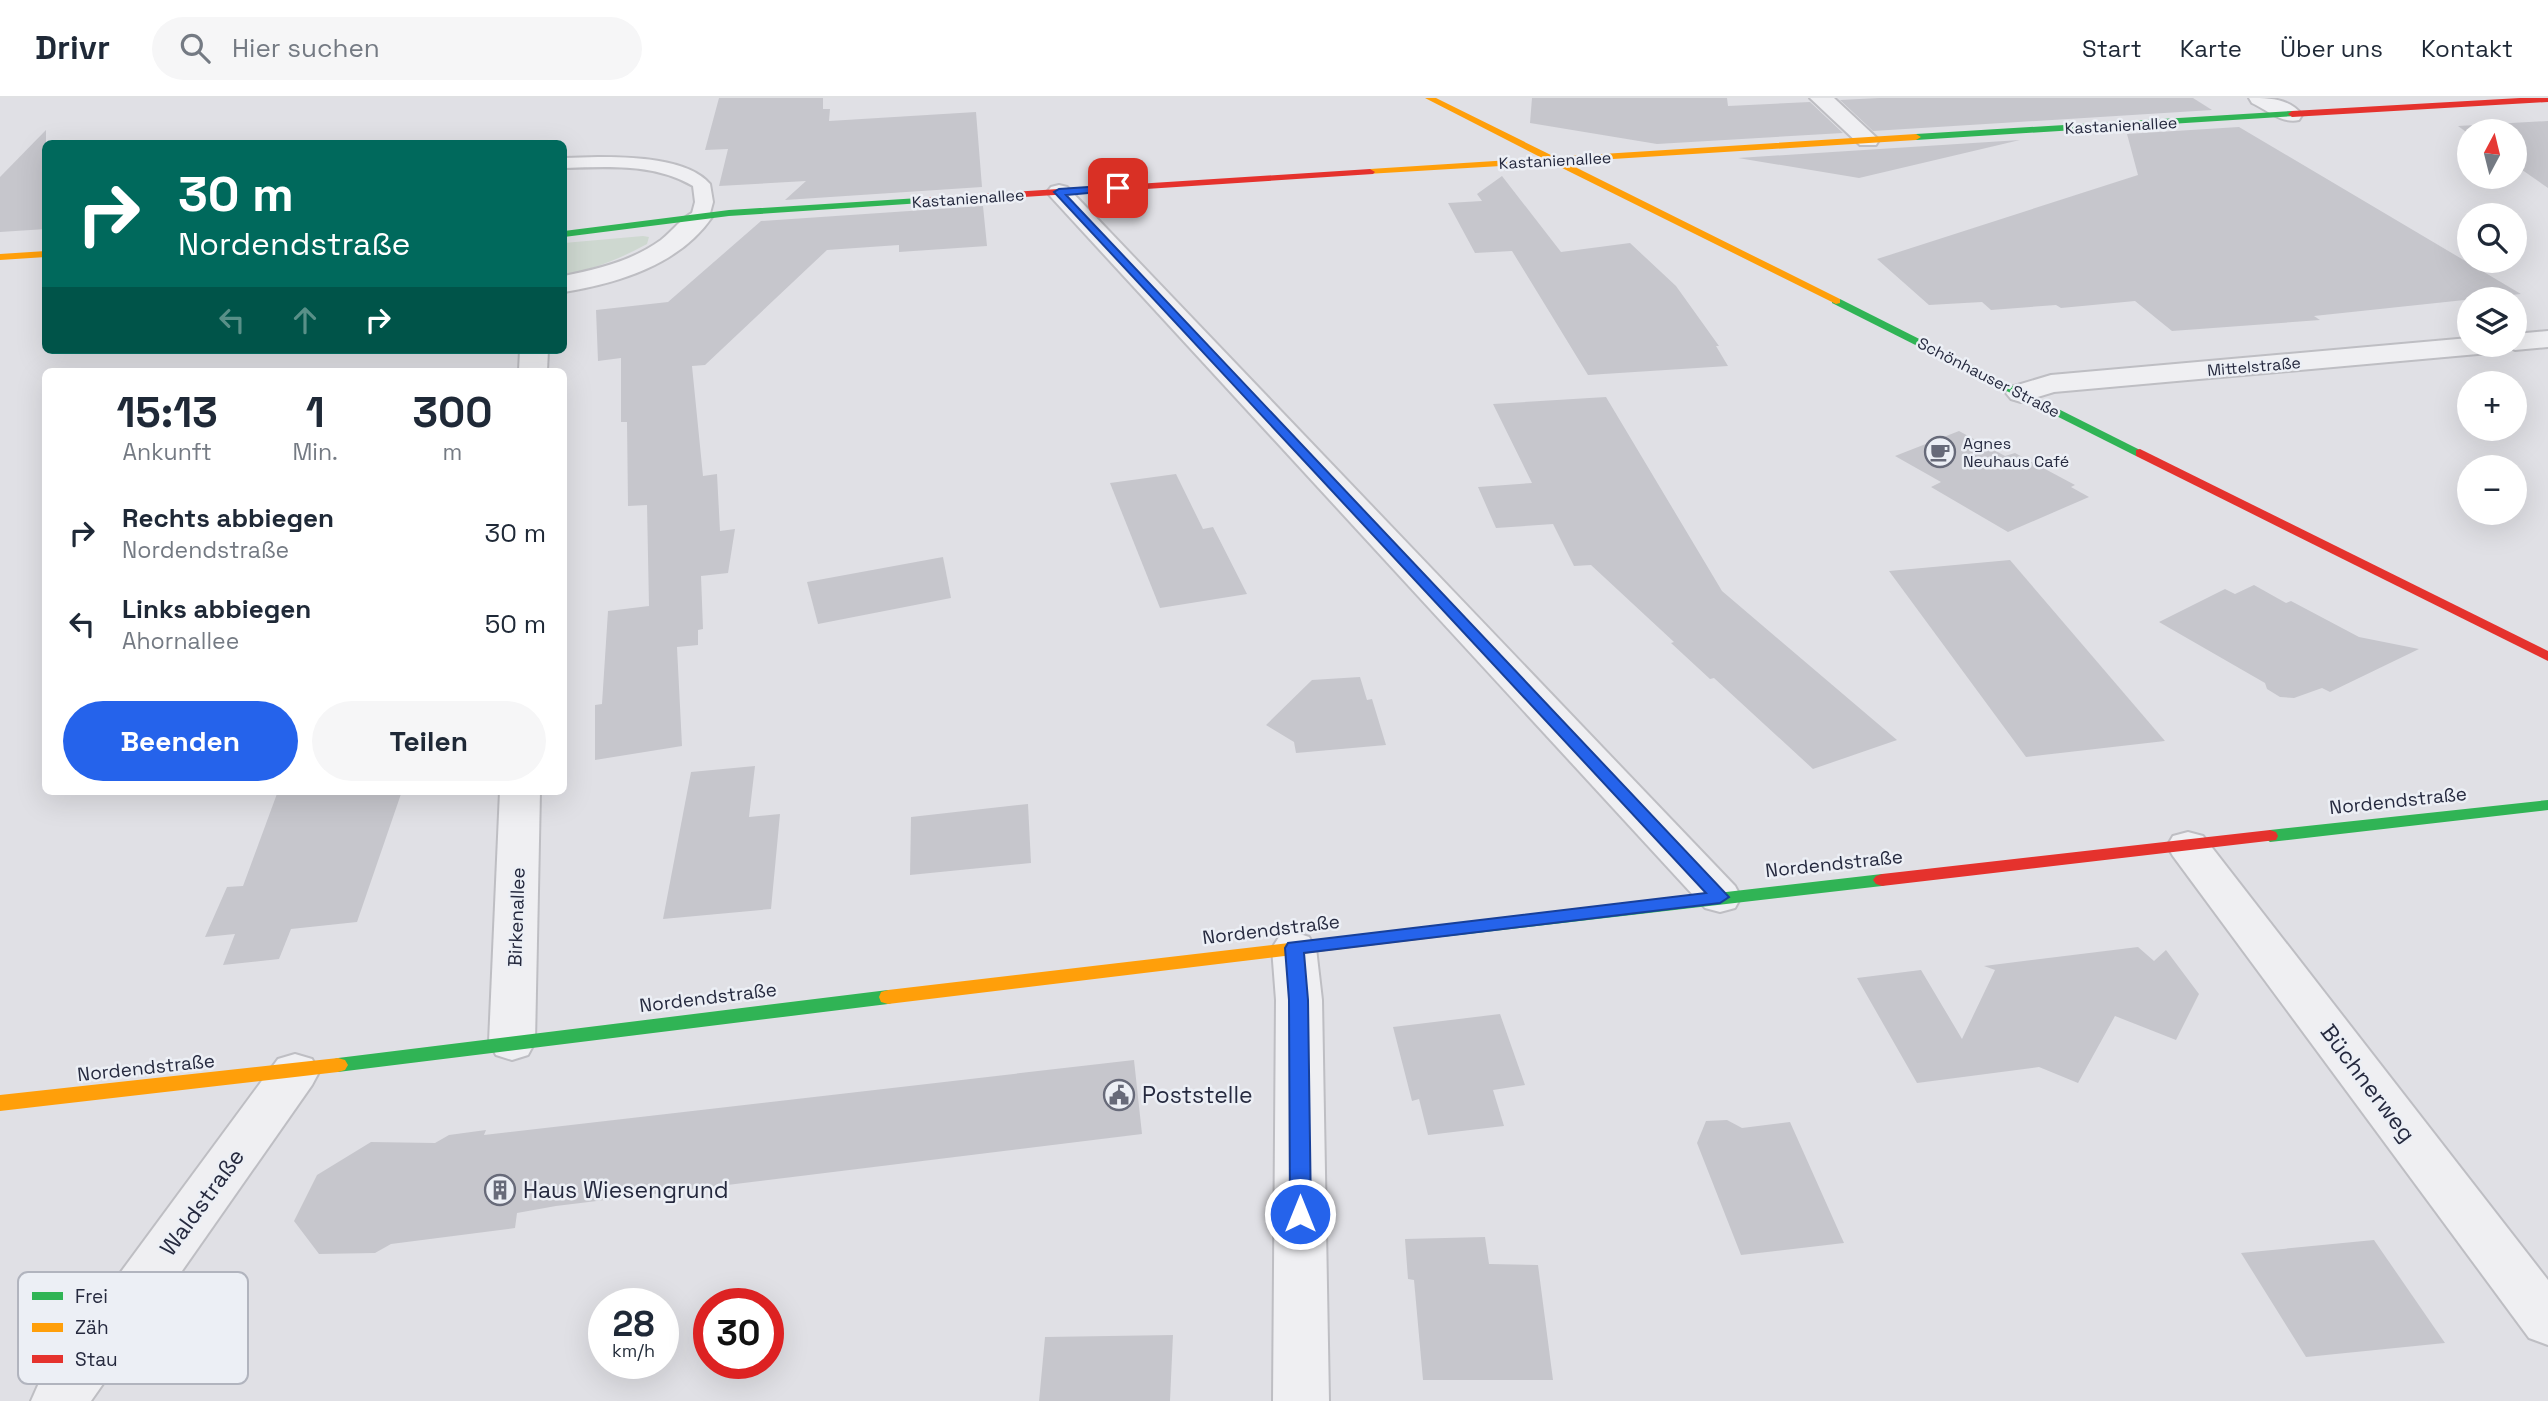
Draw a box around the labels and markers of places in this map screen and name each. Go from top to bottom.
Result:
pin [1088,158,1148,218]
place label: Agnes Neuhaus Café [1963,433,2069,472]
cafe icon: Agnes Neuhaus Café [1923,435,1957,469]
public building icon: Poststelle [1102,1078,1136,1112]
place label: Poststelle [1142,1080,1253,1110]
building icon: Haus Wiesengrund [483,1173,517,1207]
place label: Haus Wiesengrund [523,1175,729,1205]

